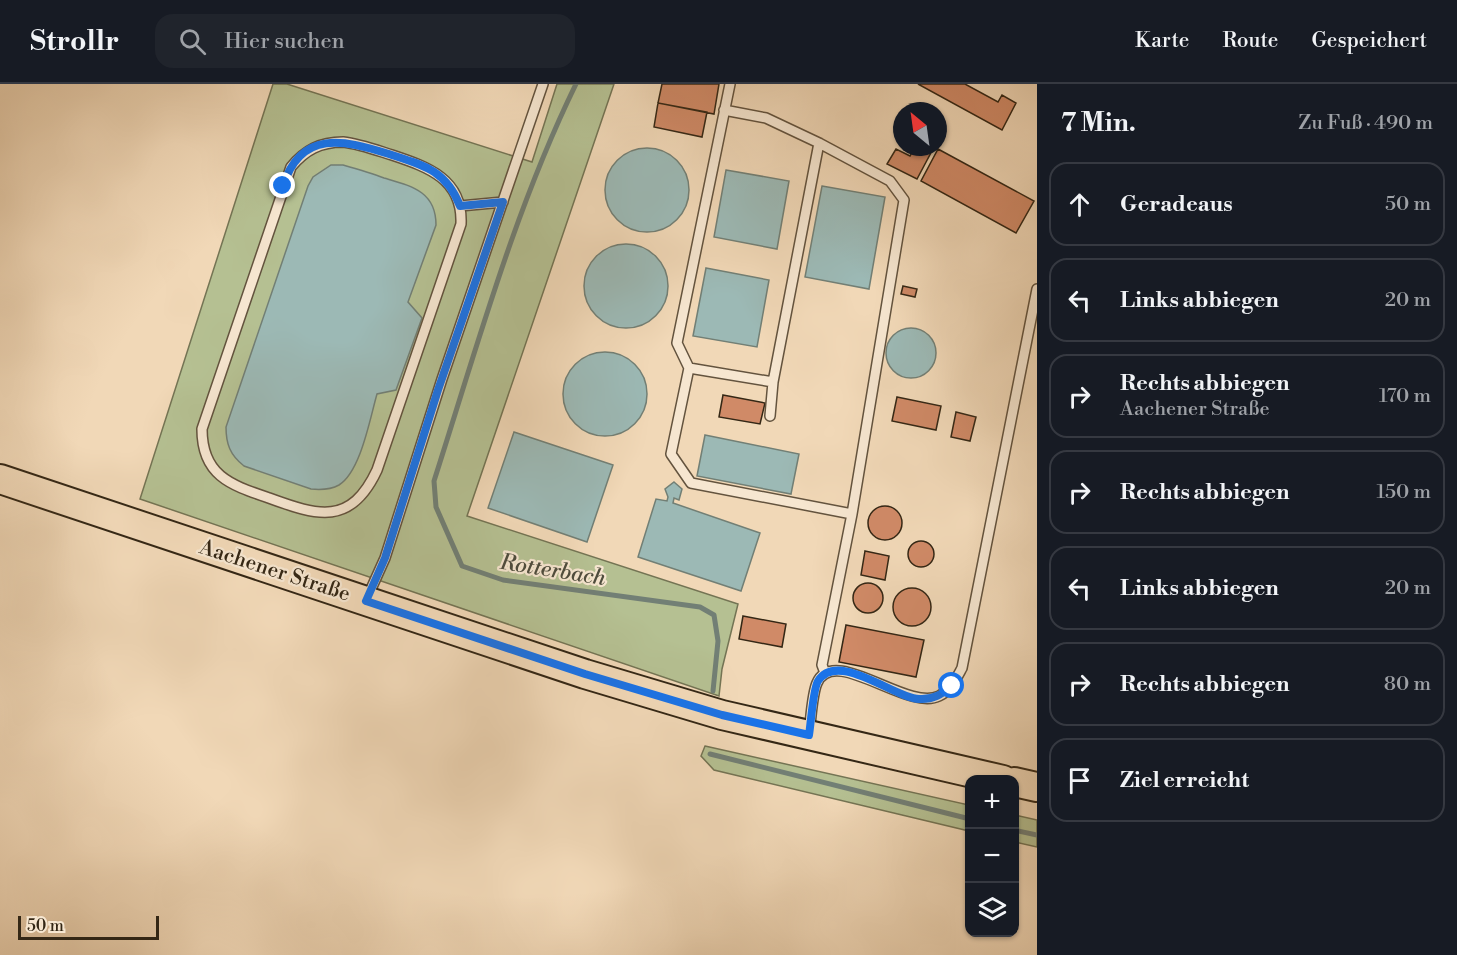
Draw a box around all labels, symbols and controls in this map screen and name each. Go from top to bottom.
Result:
search box [155,14,575,68]
text: Strollr [30,24,119,59]
icon: search [176,25,209,58]
text: Hier suchen [224,28,345,55]
text: Karte [1135,28,1189,54]
text: Route [1222,28,1278,54]
text: Gespeichert [1311,28,1427,54]
north arrow [893,102,947,156]
text: 7 Min. [1061,107,1136,139]
text: Zu Fuß · 490 m [1298,111,1433,136]
route end [269,172,295,198]
icon: ahead [1063,188,1096,221]
text: Geradeaus [1120,191,1233,218]
text: 50 m [1385,192,1431,217]
icon: left [1063,284,1096,317]
text: Links abbiegen [1120,287,1279,314]
text: 20 m [1385,288,1431,313]
text: Rechts abbiegen [1120,370,1290,397]
icon: right [1063,380,1096,413]
text: 170 m [1379,384,1431,409]
text: Aachener Straße [1120,397,1270,422]
icon: right [1063,476,1096,509]
text: Rechts abbiegen [1120,479,1290,506]
text: 150 m [1376,480,1431,505]
street label: Aachener Straße [195,534,353,608]
water label: Rotterbach [497,549,608,592]
icon: left [1063,572,1096,605]
text: Links abbiegen [1120,575,1279,602]
text: 20 m [1385,576,1431,601]
icon: right [1063,668,1096,701]
text: Rechts abbiegen [1120,671,1290,698]
route start [938,672,964,698]
text: 80 m [1384,672,1431,697]
icon: arrive [1063,764,1096,797]
text: Ziel erreicht [1120,767,1249,794]
map controls [965,775,1019,937]
button: + [965,775,1019,829]
button: − [965,829,1019,883]
button: layers [965,883,1019,937]
scale bar [18,913,159,940]
text: 50 m [27,916,64,936]

